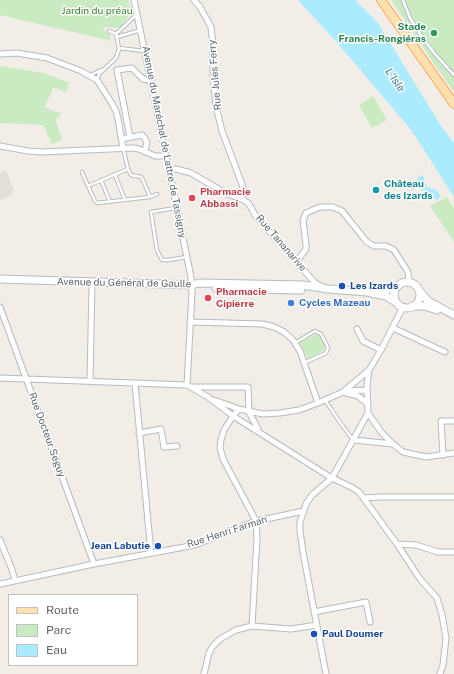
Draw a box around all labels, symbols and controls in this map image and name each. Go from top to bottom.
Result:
park label: Jardin du préau [62,5,132,17]
place label: Stade Francis-Rongiéras [338,21,426,44]
marker: Stade Francis-Rongiéras [429,28,439,38]
street label: Rue Jules Ferry [206,39,224,111]
street label: Avenue du Maréchal de Lattre de Tassigny [139,45,189,239]
water label: L'Isle [382,65,408,95]
place label: Château des Izards [384,178,433,202]
marker: Château des Izards [371,185,381,195]
place label: Pharmacie Abbassi [200,186,251,210]
marker: Pharmacie Abbassi [187,193,197,203]
street label: Rue Tananarive [253,212,309,274]
street label: Avenue du Général de Gaulle [57,276,191,290]
place label: Les Izards [350,280,398,292]
marker: Les Izards [337,281,347,291]
place label: Pharmacie Cipierre [216,286,267,310]
marker: Pharmacie Cipierre [203,293,213,303]
place label: Cycles Mazeau [299,297,370,309]
marker: Cycles Mazeau [286,298,296,308]
street label: Rue Docteur Seguy [26,391,68,479]
street label: Rue Henri Farman [185,513,269,551]
place label: Jean Labutie [90,540,150,552]
marker: Jean Labutie [153,541,163,551]
legend [8,594,138,666]
text: Route [46,603,79,617]
text: Parc [46,623,71,637]
place label: Paul Doumer [322,628,383,640]
marker: Paul Doumer [309,629,319,639]
text: Eau [46,643,67,657]

